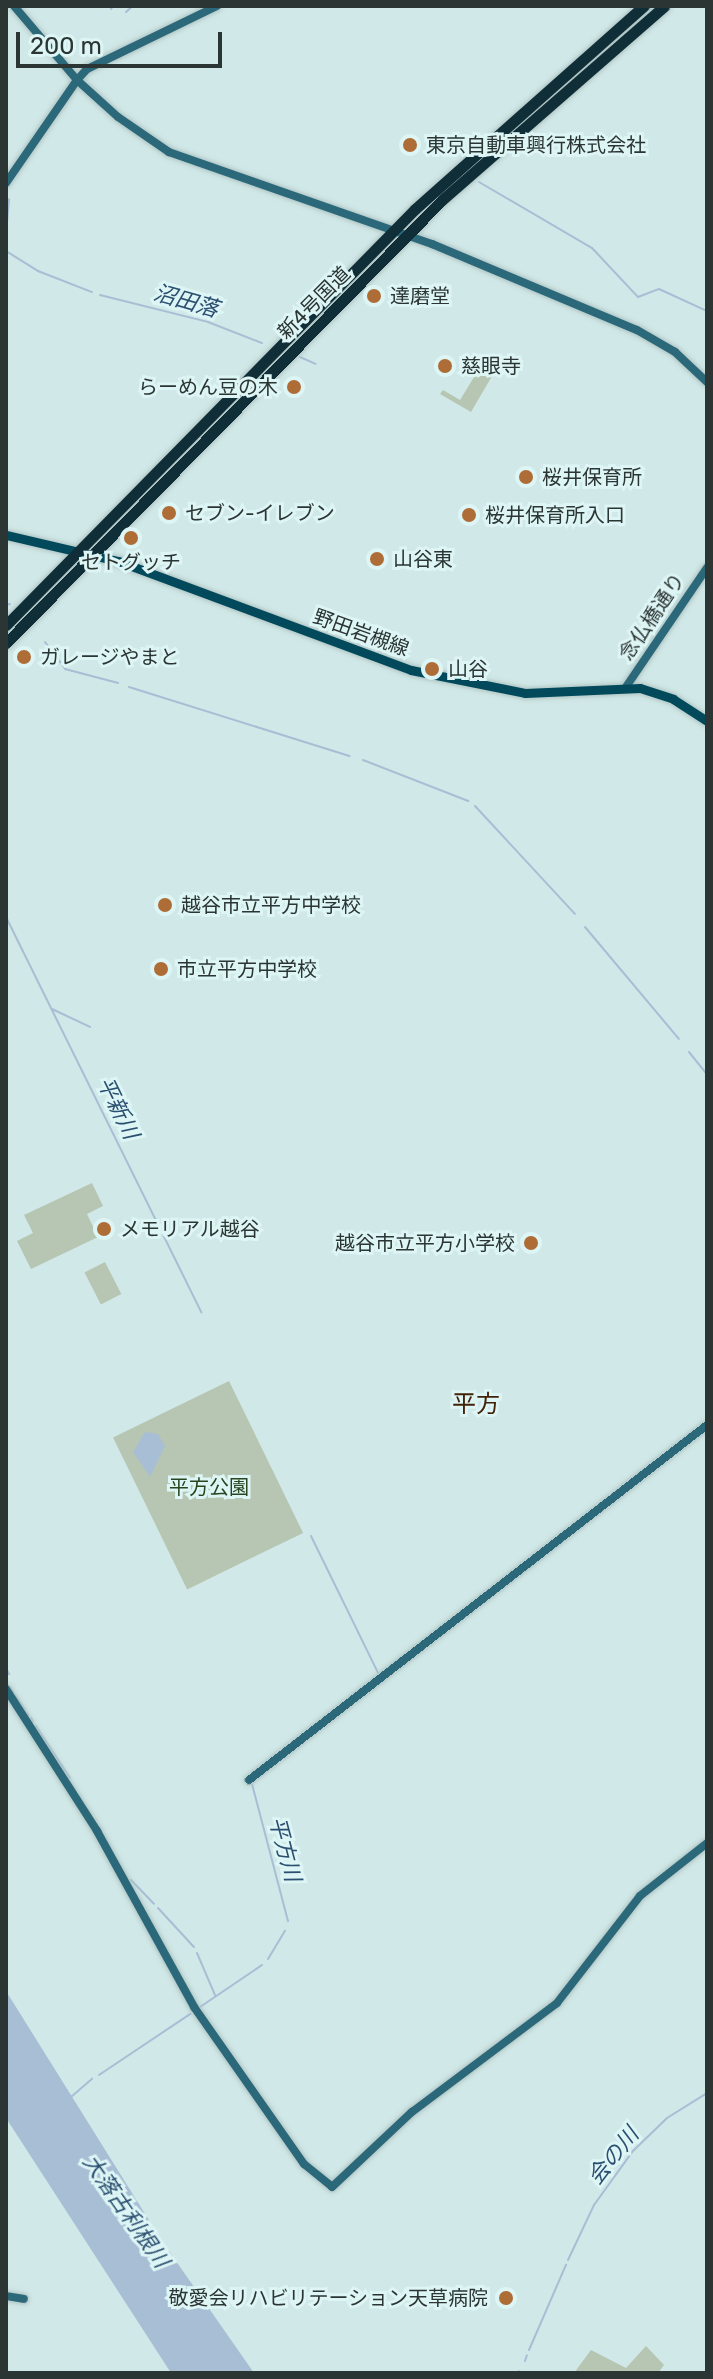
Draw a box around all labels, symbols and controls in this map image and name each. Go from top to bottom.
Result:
scale bar [20,16,226,66]
text: 200 m [30,32,102,60]
place label: 東京自動車興行株式会社 [426,133,646,157]
marker: 東京自動車興行株式会社 [401,136,419,154]
street label: 新4号国道 [273,262,355,344]
water label: 沼田落 [151,279,221,323]
place label: 達磨堂 [390,284,450,308]
marker: 達磨堂 [365,287,383,305]
place label: 慈眼寺 [461,354,521,378]
marker: 慈眼寺 [436,357,454,375]
place label: らーめん豆の木 [138,375,278,399]
marker: らーめん豆の木 [285,378,303,396]
place label: 桜井保育所 [542,465,642,489]
marker: 桜井保育所 [517,468,535,486]
place label: セブン-イレブン [185,501,335,525]
place label: 桜井保育所入口 [485,503,625,527]
marker: セブン-イレブン [160,504,178,522]
marker: 桜井保育所入口 [460,506,478,524]
marker: セトグッチ [122,529,140,547]
place label: 山谷東 [393,547,453,571]
place label: セトグッチ [81,550,181,574]
marker: 山谷東 [368,550,386,568]
street label: 念仏橋通り [614,569,690,665]
street label: 野田岩槻線 [310,605,412,661]
place label: ガレージやまと [40,645,180,669]
marker: ガレージやまと [15,648,33,666]
place label: 山谷 [448,657,488,681]
marker: 山谷 [423,660,441,678]
place label: 越谷市立平方中学校 [181,893,361,917]
marker: 越谷市立平方中学校 [156,896,174,914]
place label: 市立平方中学校 [177,957,317,981]
marker: 市立平方中学校 [152,960,170,978]
water label: 平新川 [92,1073,144,1143]
place label: メモリアル越谷 [120,1217,260,1241]
marker: メモリアル越谷 [95,1220,113,1238]
place label: 越谷市立平方小学校 [335,1231,515,1255]
marker: 越谷市立平方小学校 [522,1234,540,1252]
district label: 平方 [452,1391,500,1419]
park label: 平方公園 [169,1475,249,1499]
water label: 平方川 [264,1814,306,1884]
water label: 会の川 [582,2122,644,2190]
water label: 大落古利根川 [77,2149,175,2273]
place label: 敬愛会リハビリテーション天草病院 [168,2286,488,2310]
marker: 敬愛会リハビリテーション天草病院 [495,2287,517,2309]

